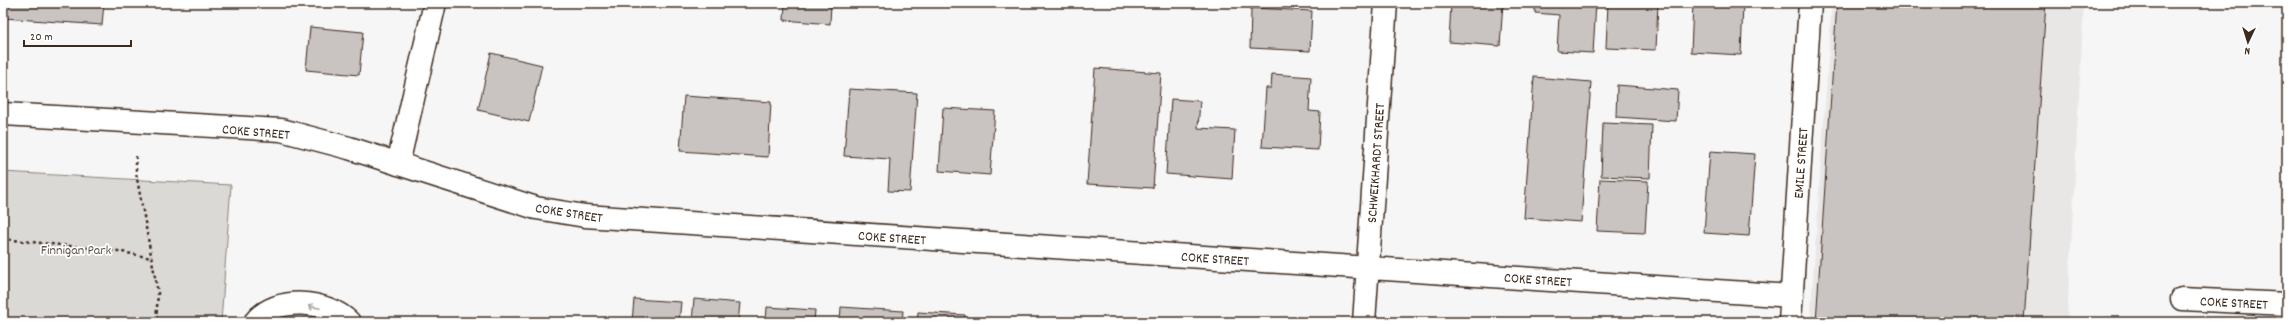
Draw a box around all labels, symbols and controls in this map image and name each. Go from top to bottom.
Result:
scale bar [24,22,131,48]
north arrow [2228,22,2268,62]
text: 20 m [30,29,53,46]
text: N [2244,42,2251,58]
street label: SCHWEIKHARDT STREET [1363,102,1391,224]
street label: COKE STREET [221,120,291,146]
street label: EMILE STREET [1790,127,1814,199]
street label: COKE STREET [534,199,604,229]
street label: COKE STREET [857,227,927,251]
park label: Finnigan Park [41,241,112,261]
street label: COKE STREET [1180,248,1250,272]
street label: COKE STREET [1503,269,1573,293]
street label: COKE STREET [2199,292,2269,316]
one-way arrow [308,302,321,310]

